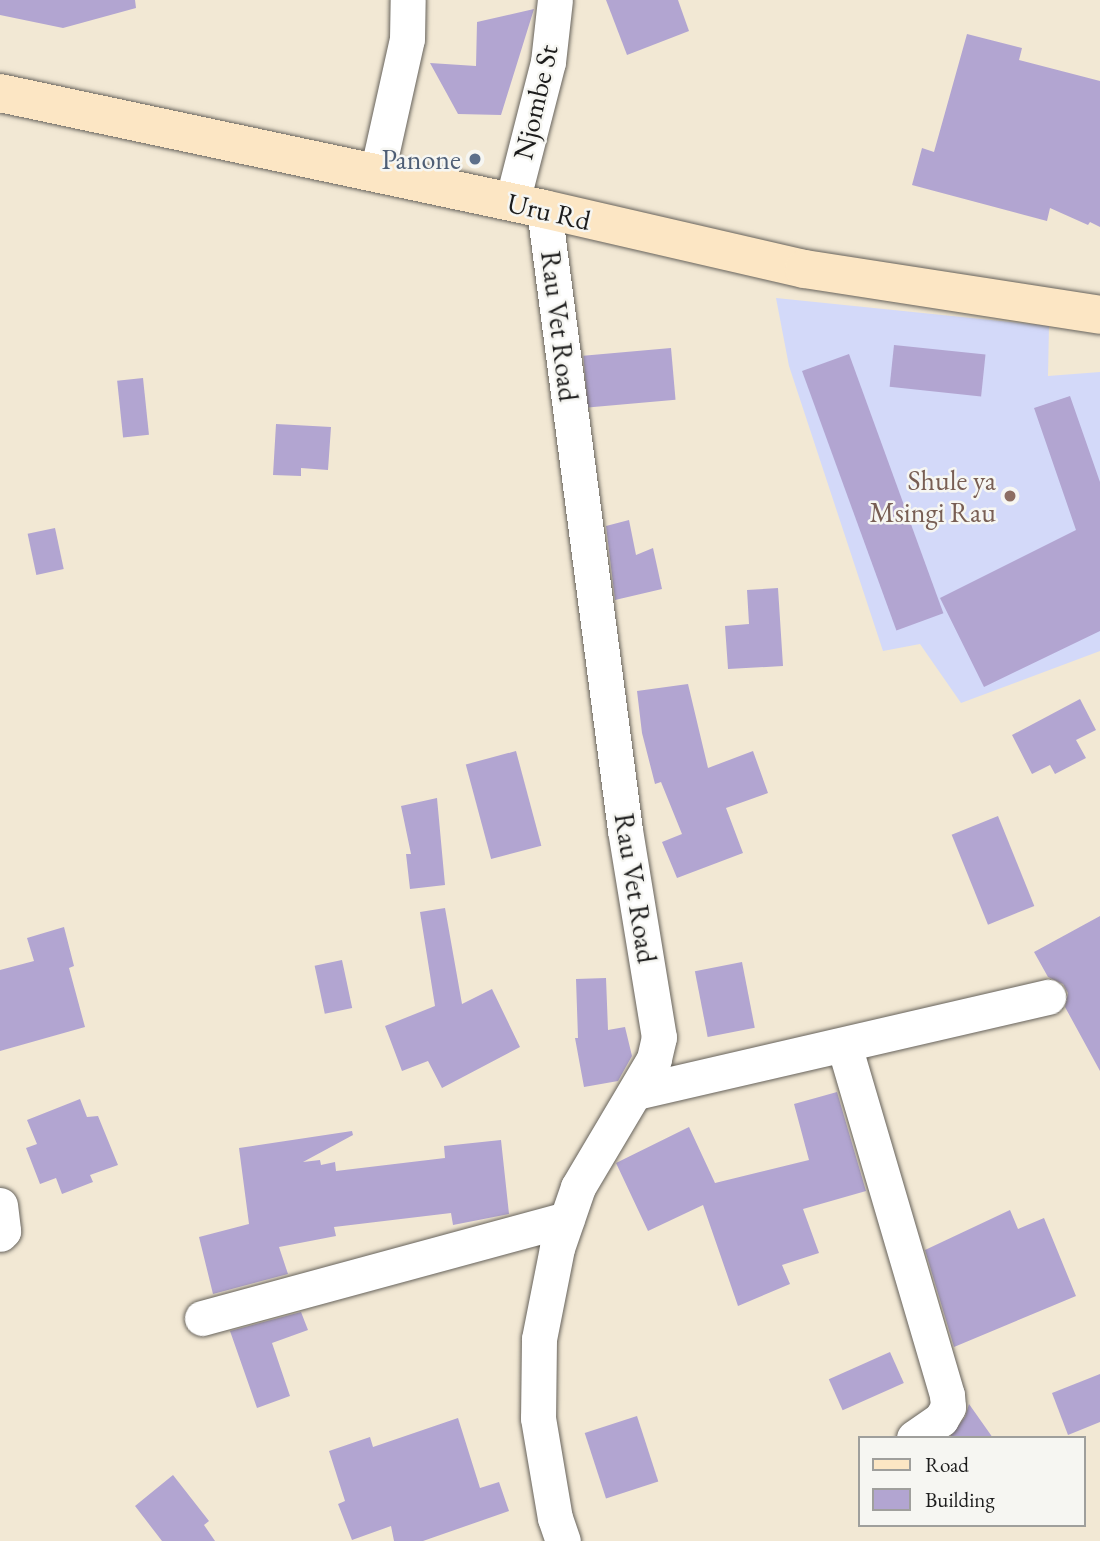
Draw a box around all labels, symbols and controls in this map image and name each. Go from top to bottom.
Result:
street label: Njombe St [505,41,565,163]
place label: Panone [381,142,461,176]
marker: Panone [467,151,483,167]
street label: Uru Rd [504,185,594,237]
street label: Rau Vet Road [534,249,586,403]
place label: Shule ya Msingi Rau [870,463,996,529]
marker: Shule ya Msingi Rau [1002,488,1018,504]
street label: Rau Vet Road [608,811,664,965]
legend [858,1436,1086,1527]
text: Road [925,1451,969,1478]
text: Building [925,1486,995,1513]

